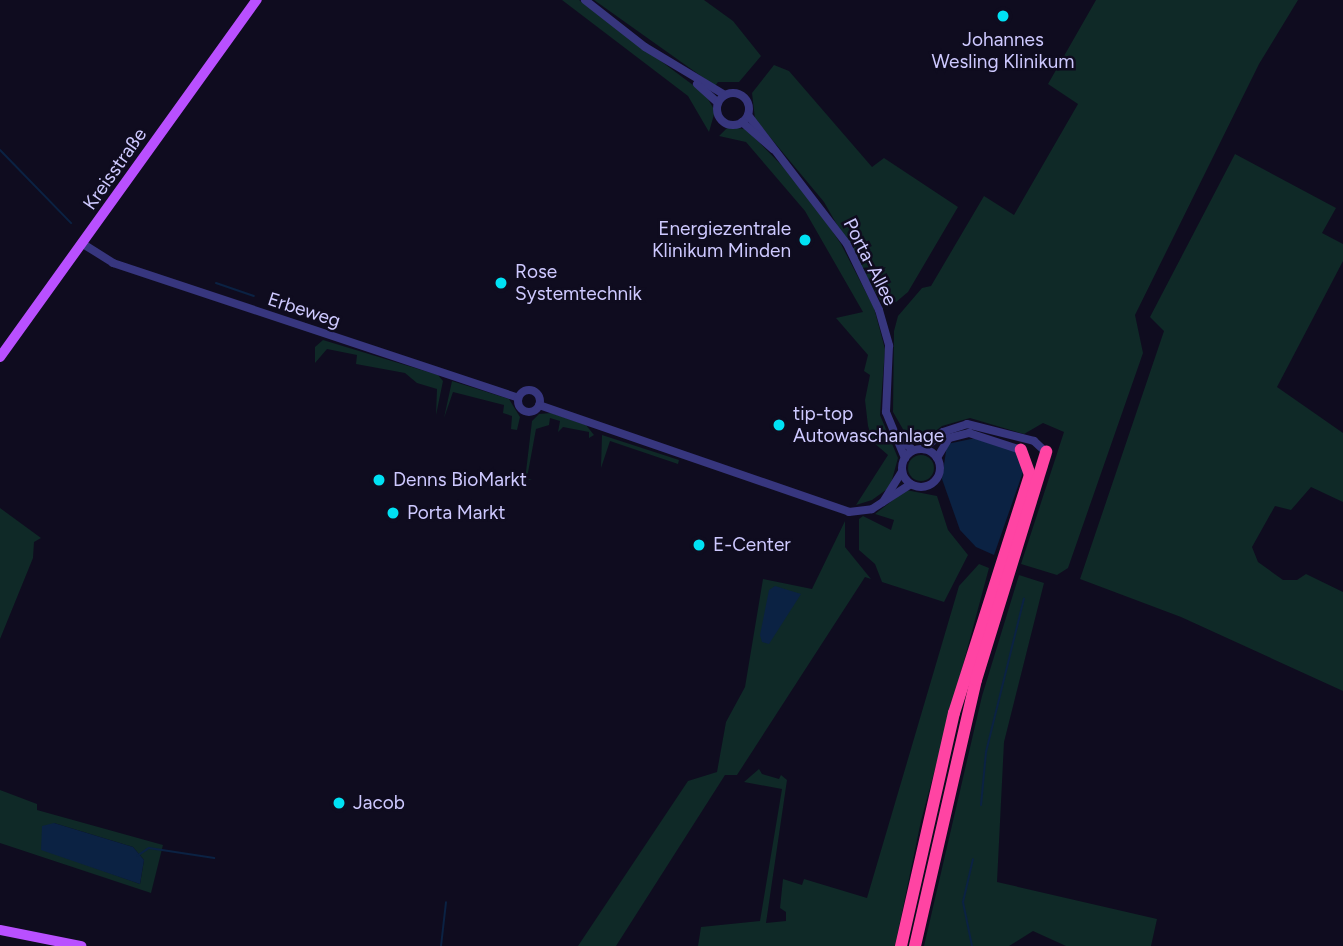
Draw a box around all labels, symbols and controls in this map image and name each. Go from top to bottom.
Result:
marker: Johannes Wesling Klinikum [993,6,1013,26]
place label: Johannes Wesling Klinikum [932,29,1074,73]
street label: Kreisstraße [78,124,152,214]
street label: Porta-Allee [838,215,902,309]
place label: Energiezentrale Klinikum Minden [652,218,791,262]
marker: Energiezentrale Klinikum Minden [797,232,813,248]
place label: Rose Systemtechnik [515,261,642,305]
marker: Rose Systemtechnik [493,275,509,291]
street label: Erbeweg [265,288,343,332]
place label: tip-top Autowaschanlage [793,403,944,447]
marker: tip-top Autowaschanlage [771,417,787,433]
place label: Denns BioMarkt [393,469,527,491]
marker: Denns BioMarkt [371,472,387,488]
place label: Porta Markt [407,502,505,524]
marker: Porta Markt [385,505,401,521]
place label: E-Center [713,534,791,556]
marker: E-Center [691,537,707,553]
place label: Jacob [353,792,405,814]
marker: Jacob [331,795,347,811]

